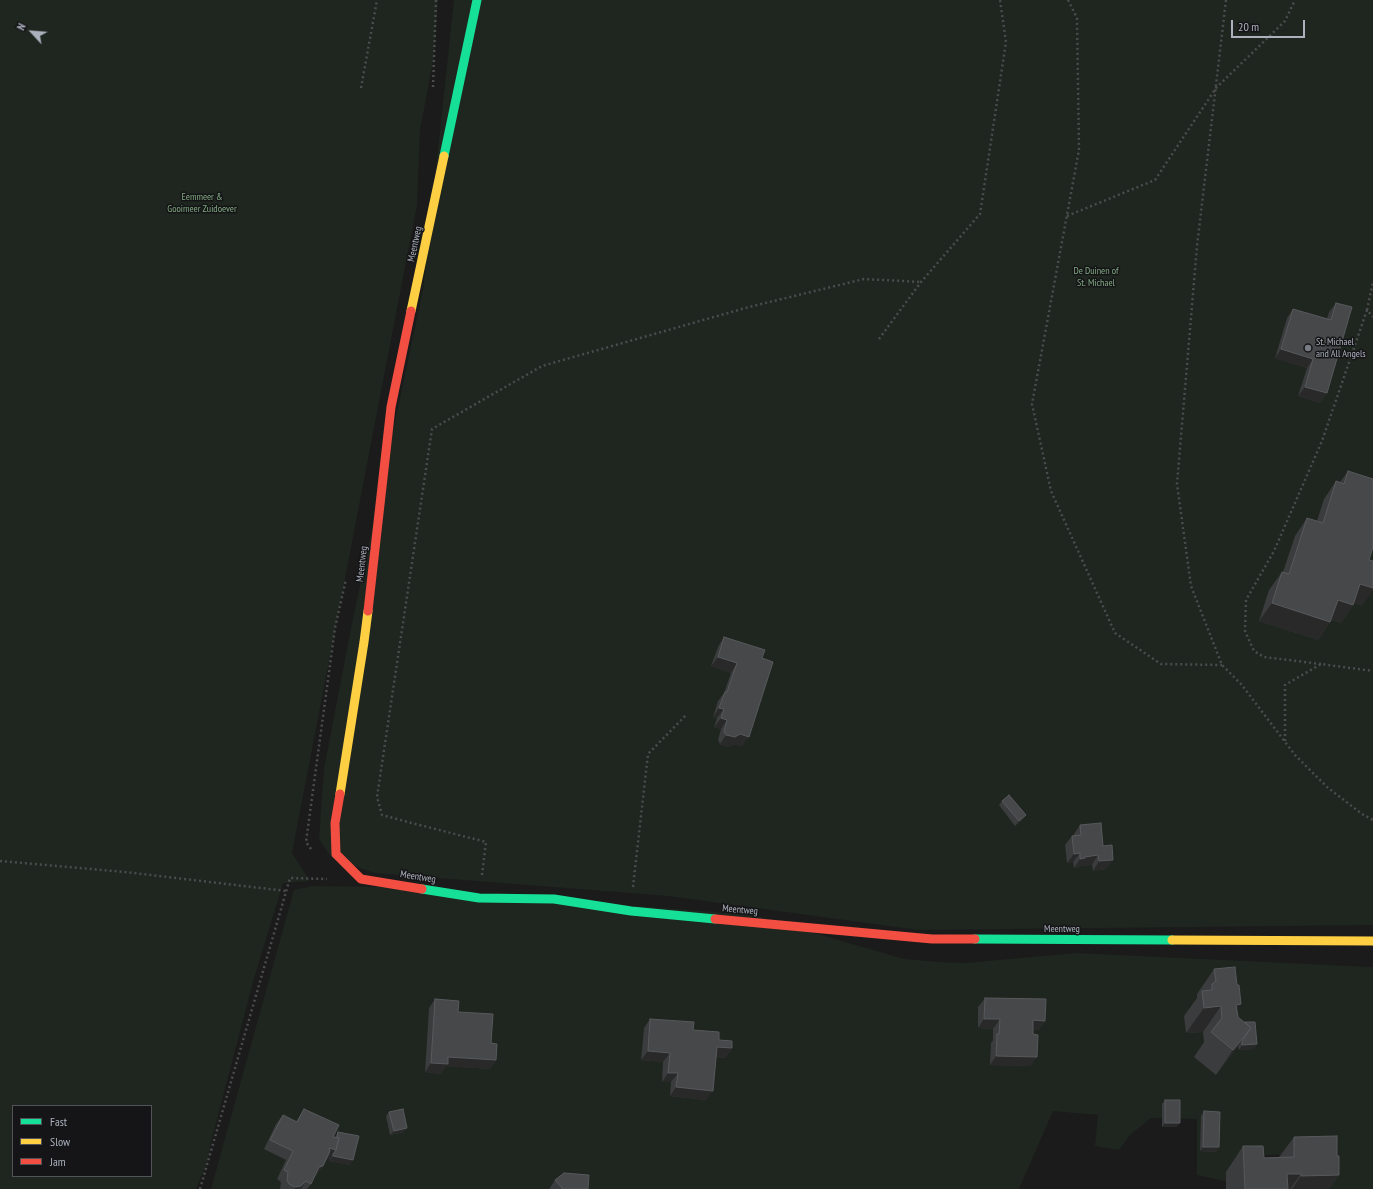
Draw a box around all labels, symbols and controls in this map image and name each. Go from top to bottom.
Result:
north arrow [12,12,52,52]
scale bar [1233,12,1307,38]
text: 20 m [1238,19,1259,34]
text: N [14,21,29,32]
park label: Eemmeer & Gooimeer Zuidoever [167,191,237,214]
street label: Meentweg [405,225,425,263]
park label: De Duinen of St. Michael [1073,265,1119,288]
place label: St. Michael and All Angels [1316,336,1366,360]
marker: St. Michael and All Angels [1303,343,1313,353]
street label: Meentweg [354,545,370,583]
street label: Meentweg [399,868,437,886]
street label: Meentweg [722,902,758,918]
street label: Meentweg [1044,923,1080,935]
legend [12,1105,152,1177]
text: Fast [50,1114,67,1129]
text: Slow [50,1134,70,1149]
text: Jam [50,1154,66,1169]

